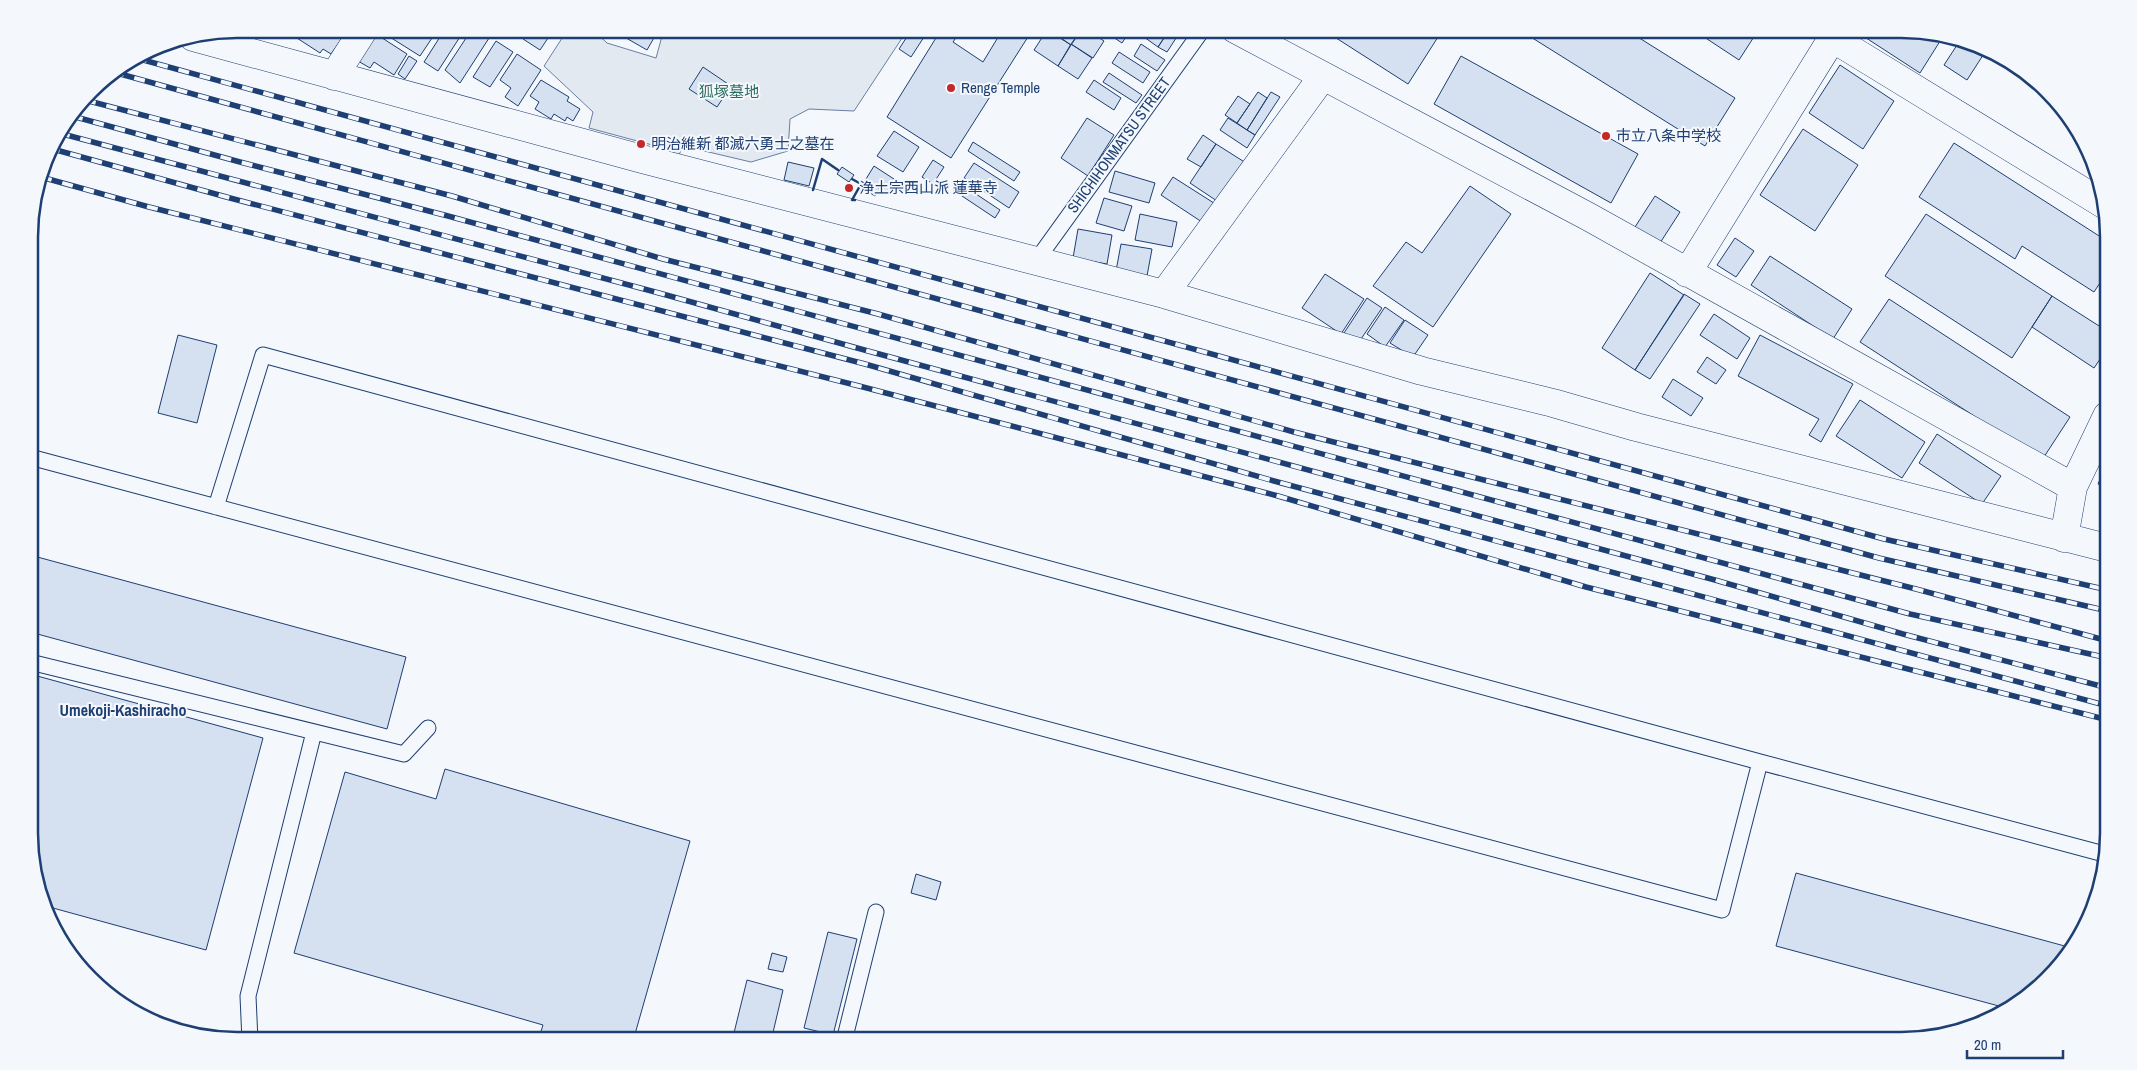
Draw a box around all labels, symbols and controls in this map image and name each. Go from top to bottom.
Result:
street label: SHICHIHONMATSU STREET [1062,72,1175,217]
place label: Renge Temple [961,77,1040,98]
park label: 狐塚墓地 [699,81,759,102]
marker: Renge Temple [945,82,957,94]
place label: 市立八条中学校 [1616,125,1721,146]
marker: 市立八条中学校 [1600,130,1612,142]
place label: 明治維新 都滅六勇士之墓在 [651,133,834,154]
marker: 明治維新 都滅六勇士之墓在 [635,138,647,150]
place label: 浄土宗西山派 蓮華寺 [859,177,997,198]
marker: 浄土宗西山派 蓮華寺 [843,182,855,194]
district label: Umekoji-Kashiracho [60,699,186,721]
scale bar [1967,1028,2063,1060]
text: 20 m [1974,1034,2001,1055]

